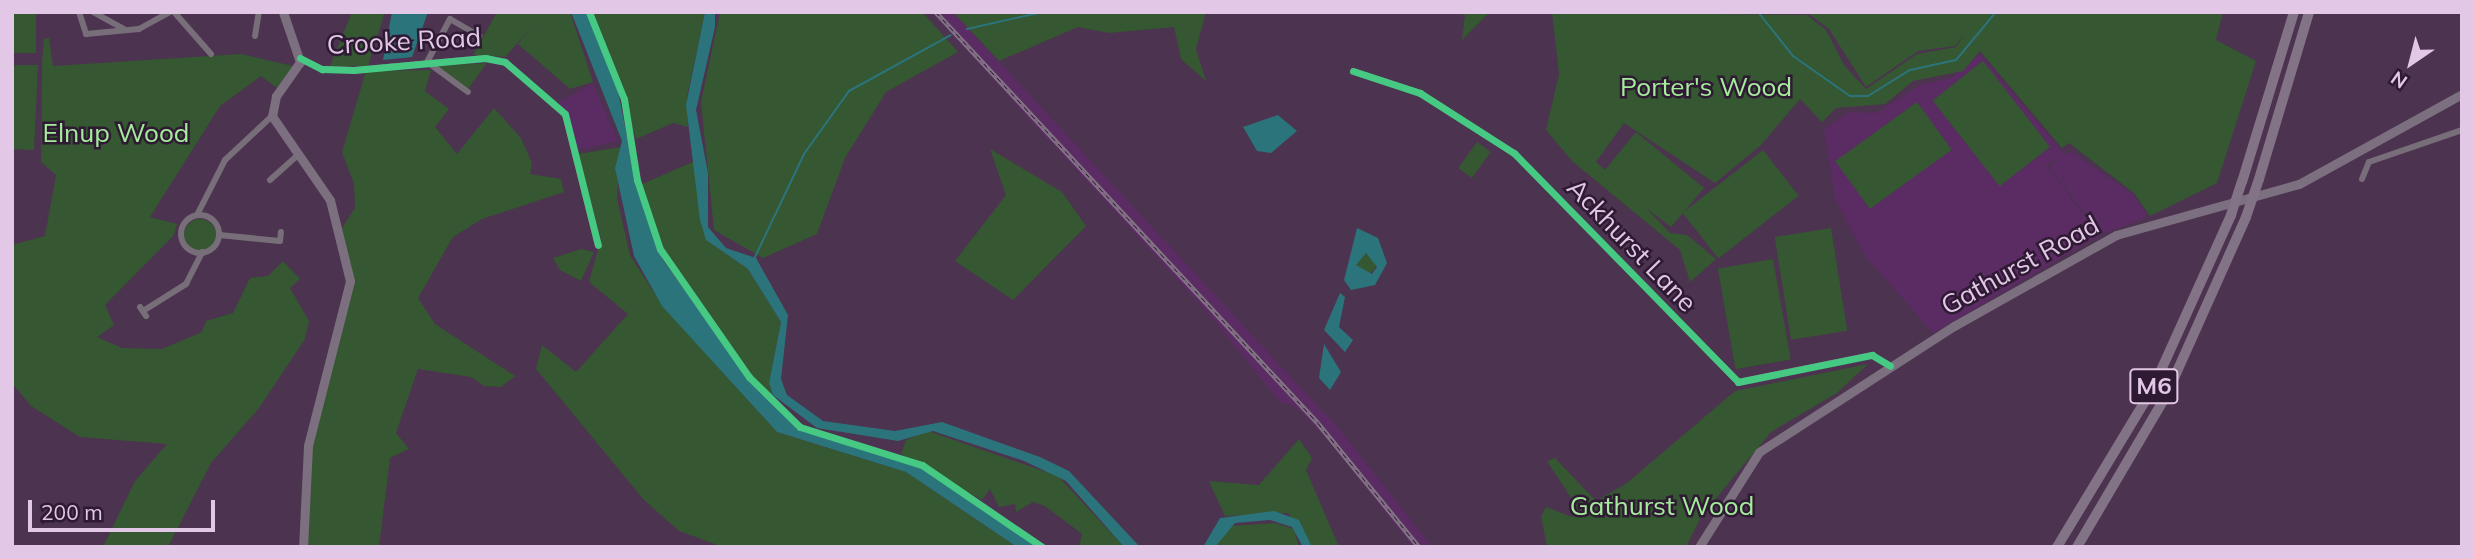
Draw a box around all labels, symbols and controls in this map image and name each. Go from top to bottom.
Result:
street label: Crooke Road [326,21,482,61]
north arrow [2376,28,2446,98]
text: N [2386,66,2412,94]
park label: Porter's Wood [1620,71,1792,103]
park label: Elnup Wood [43,117,189,149]
street label: Ackhurst Lane [1561,172,1703,318]
street label: Gathurst Road [1936,209,2104,321]
road number: M6 [2128,366,2180,407]
scale bar [32,486,219,530]
park label: Gathurst Wood [1570,490,1754,522]
text: 200 m [41,499,103,525]

